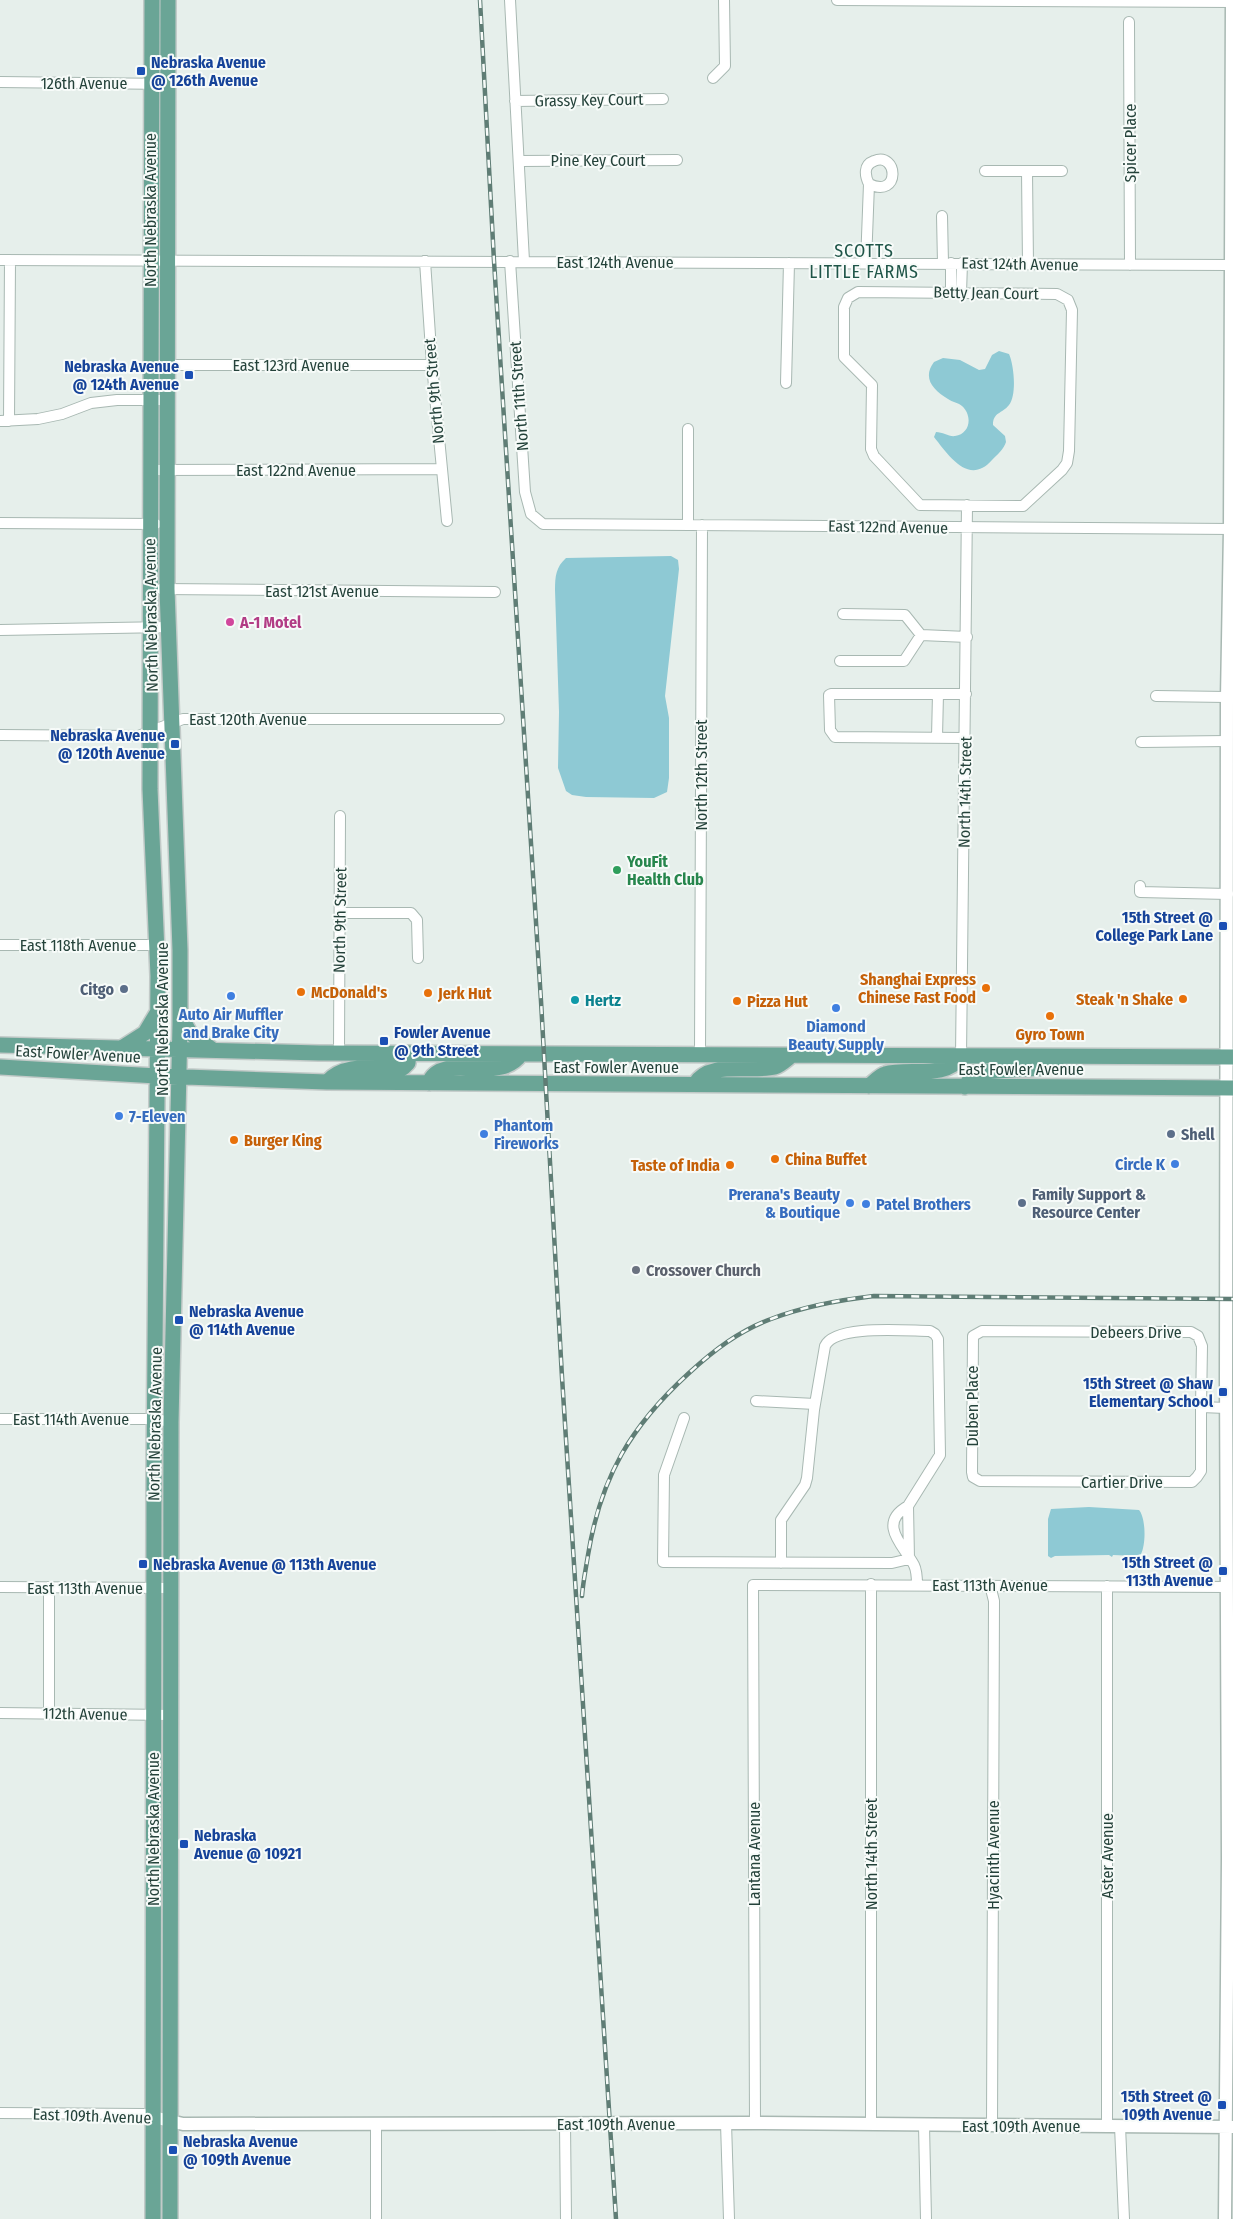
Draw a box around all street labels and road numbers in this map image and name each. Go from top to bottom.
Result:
street label: 126th Avenue [41,74,127,93]
street label: Grassy Key Court [535,90,644,110]
street label: Spicer Place [1121,103,1140,182]
street label: North Nebraska Avenue [141,133,160,287]
street label: Pine Key Court [551,151,646,170]
street label: East 124th Avenue [556,253,674,272]
street label: East 124th Avenue [961,253,1079,275]
street label: Betty Jean Court [933,283,1040,303]
street label: North 9th Street [420,337,448,444]
street label: North 11th Street [506,340,532,452]
street label: East 123rd Avenue [233,356,350,375]
street label: East 122nd Avenue [236,461,356,480]
street label: East 122nd Avenue [828,516,948,538]
street label: North Nebraska Avenue [140,538,162,692]
street label: East 121st Avenue [265,582,379,601]
street label: East 120th Avenue [189,710,307,729]
street label: North 12th Street [692,719,711,831]
street label: North 14th Street [955,735,975,848]
street label: North 9th Street [330,866,350,973]
street label: East 118th Avenue [20,936,136,955]
street label: North Nebraska Avenue [153,942,172,1096]
street label: East Fowler Avenue [15,1041,141,1067]
street label: East Fowler Avenue [553,1058,679,1077]
street label: East Fowler Avenue [958,1060,1084,1079]
street label: Debeers Drive [1090,1323,1182,1342]
street label: North Nebraska Avenue [144,1347,166,1501]
street label: Duben Place [963,1365,982,1446]
street label: East 114th Avenue [13,1410,129,1429]
street label: Cartier Drive [1081,1473,1163,1492]
street label: East 113th Avenue [932,1576,1048,1595]
street label: East 113th Avenue [27,1579,143,1598]
street label: 112th Avenue [42,1704,128,1724]
street label: North Nebraska Avenue [144,1752,163,1906]
street label: North 14th Street [862,1797,881,1910]
street label: Hyacinth Avenue [984,1800,1003,1910]
street label: Lantana Avenue [745,1802,764,1906]
street label: Aster Avenue [1098,1813,1117,1899]
street label: East 109th Avenue [32,2104,152,2128]
street label: East 109th Avenue [557,2115,675,2134]
street label: East 109th Avenue [962,2117,1080,2136]

